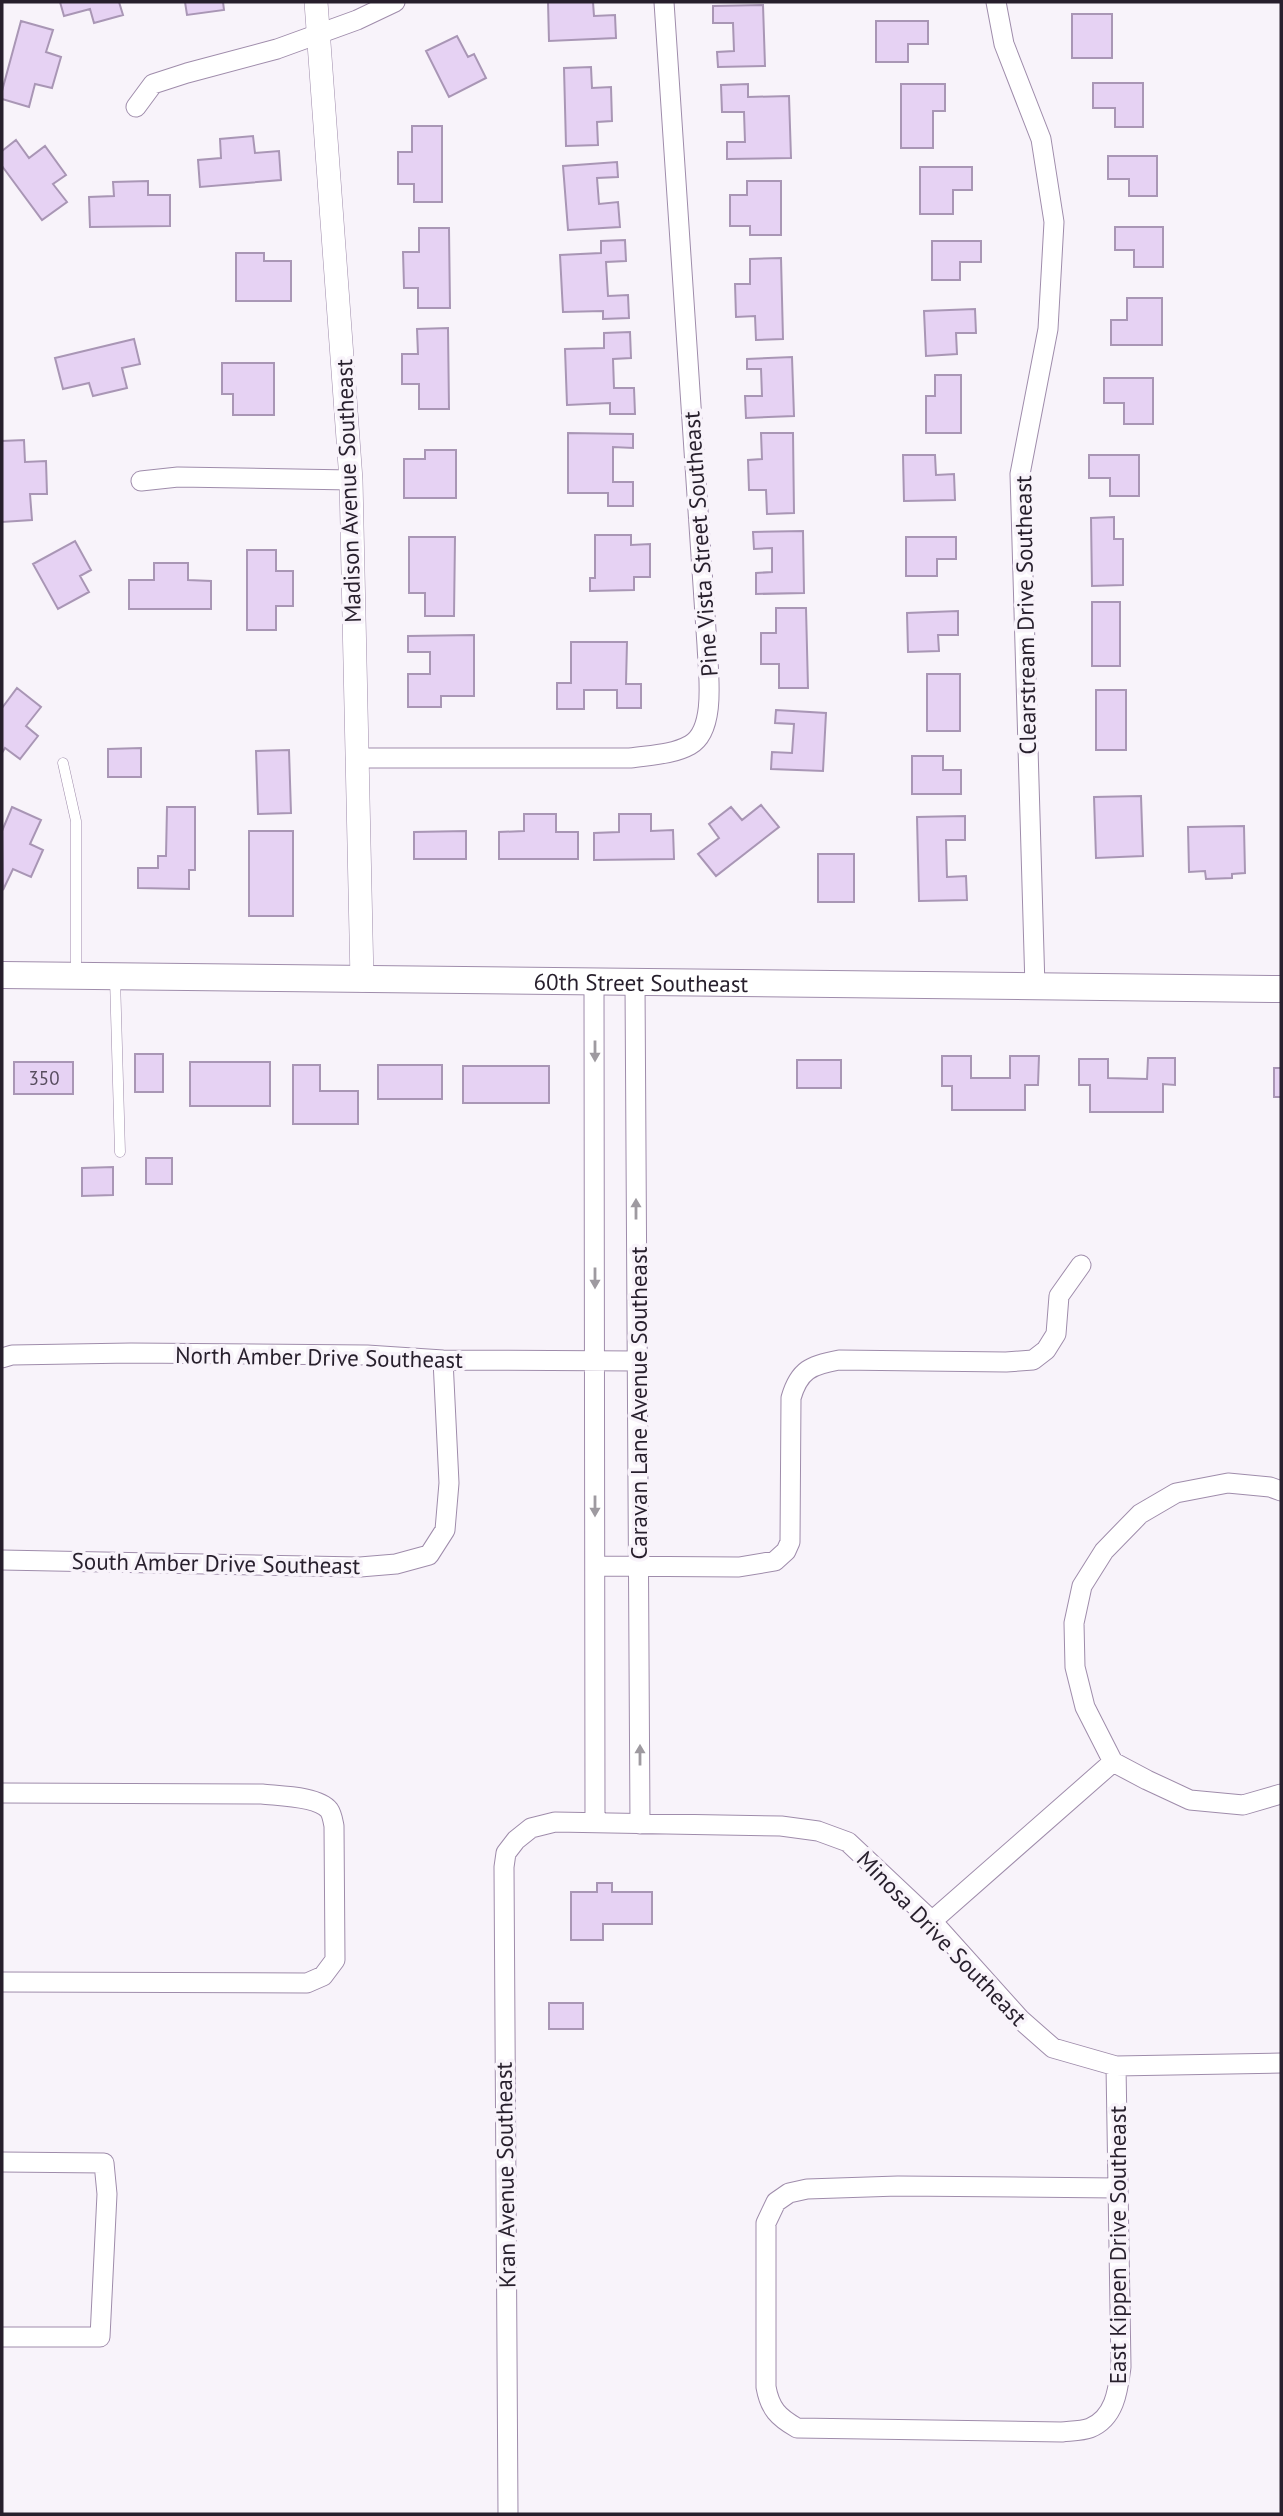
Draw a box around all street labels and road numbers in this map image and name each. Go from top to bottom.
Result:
street label: Madison Avenue Southeast [329,358,367,623]
street label: Pine Vista Street Southeast [676,410,724,678]
street label: Clearstream Drive Southeast [1008,475,1042,755]
street label: 60th Street Southeast [534,966,749,998]
street label: Caravan Lane Avenue Southeast [624,1246,653,1559]
street label: North Amber Drive Southeast [175,1340,463,1374]
street label: South Amber Drive Southeast [72,1546,361,1580]
street label: Minosa Drive Southeast [851,1844,1033,2032]
street label: Kran Avenue Southeast [489,2061,521,2288]
street label: East Kippen Drive Southeast [1103,2106,1132,2384]

